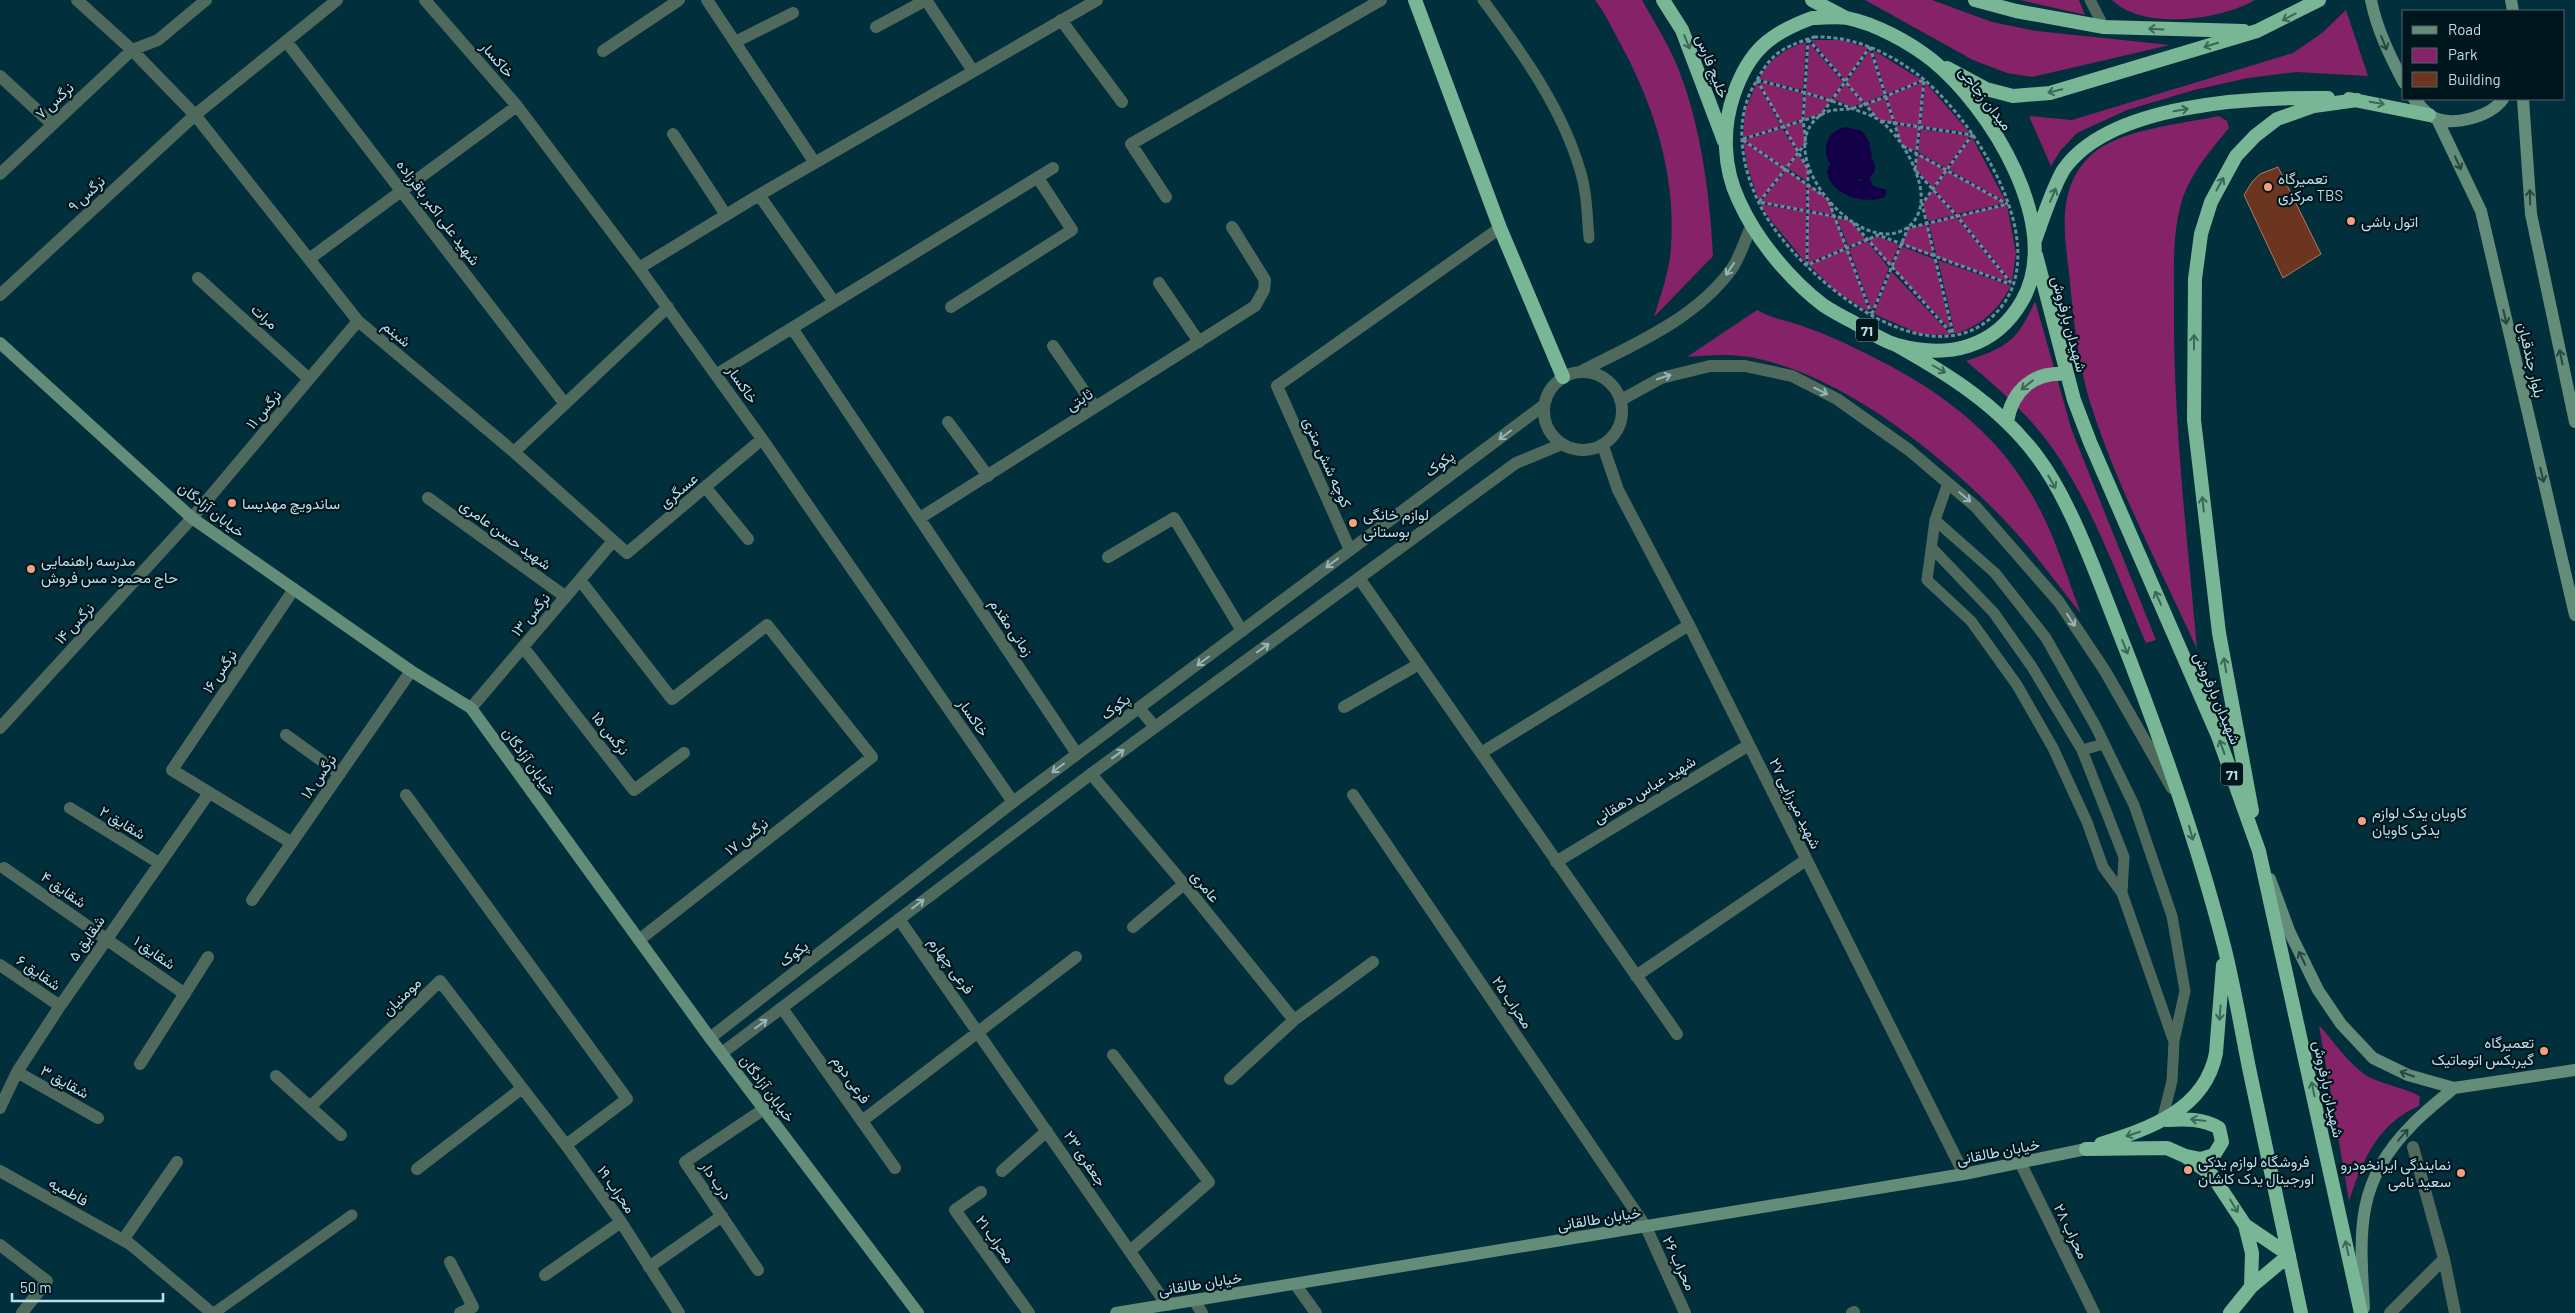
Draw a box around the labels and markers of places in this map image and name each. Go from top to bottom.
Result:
place label: تعمیرگاه مرکزی TBS [2278,169,2343,206]
marker: تعمیرگاه مرکزی TBS [2262,181,2274,193]
place label: اتول باشی [2361,212,2418,232]
marker: اتول باشی [2345,215,2357,227]
place label: ساندویچ مهدیسا [242,494,340,515]
marker: ساندویچ مهدیسا [226,497,238,509]
place label: لوازم خانگی بوستانی [1363,505,1429,542]
marker: لوازم خانگی بوستانی [1347,517,1359,529]
place label: مدرسه راهنمایی حاج محمود مس فروش [41,551,178,589]
marker: مدرسه راهنمایی حاج محمود مس فروش [25,563,37,575]
place label: کاویان یدک لوازم یدکی کاویان [2372,803,2467,840]
marker: کاویان یدک لوازم یدکی کاویان [2356,815,2368,827]
place label: تعمیرگاه گیربکس اتوماتیک [2431,1033,2534,1070]
marker: تعمیرگاه گیربکس اتوماتیک [2538,1045,2550,1057]
place label: فروشگاه لوازم یدکی اورجینال یدک کاشان [2198,1152,2314,1188]
place label: نمایندگی ایرانخودرو سعید نامی [2340,1155,2451,1192]
marker: فروشگاه لوازم یدکی اورجینال یدک کاشان [2182,1164,2194,1176]
marker: نمایندگی ایرانخودرو سعید نامی [2455,1167,2467,1179]

